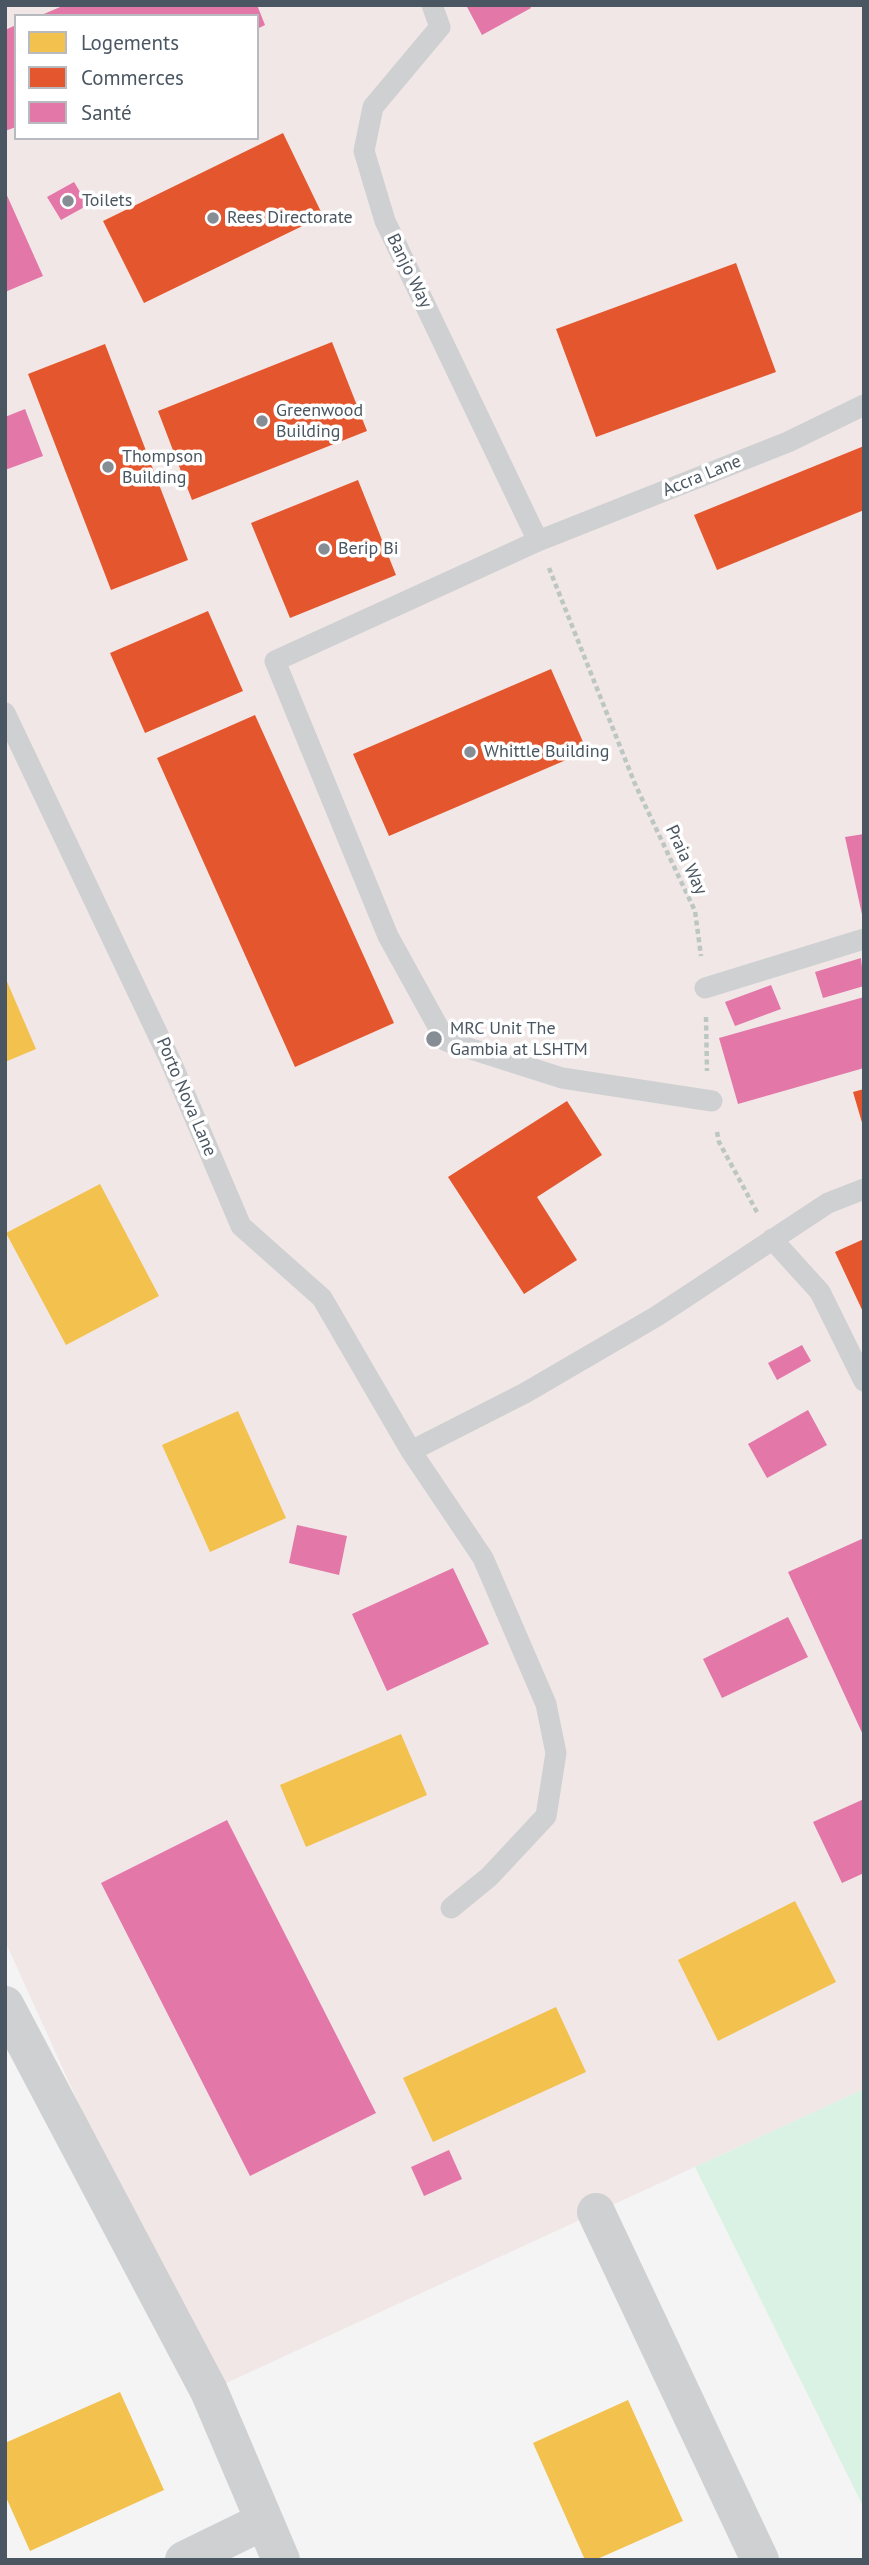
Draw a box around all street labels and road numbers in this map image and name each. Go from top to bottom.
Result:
street label: Banjo Way [382,230,436,312]
street label: Accra Lane [660,450,744,502]
street label: Praia Way [660,822,712,898]
street label: Porto Nova Lane [151,1034,221,1160]

